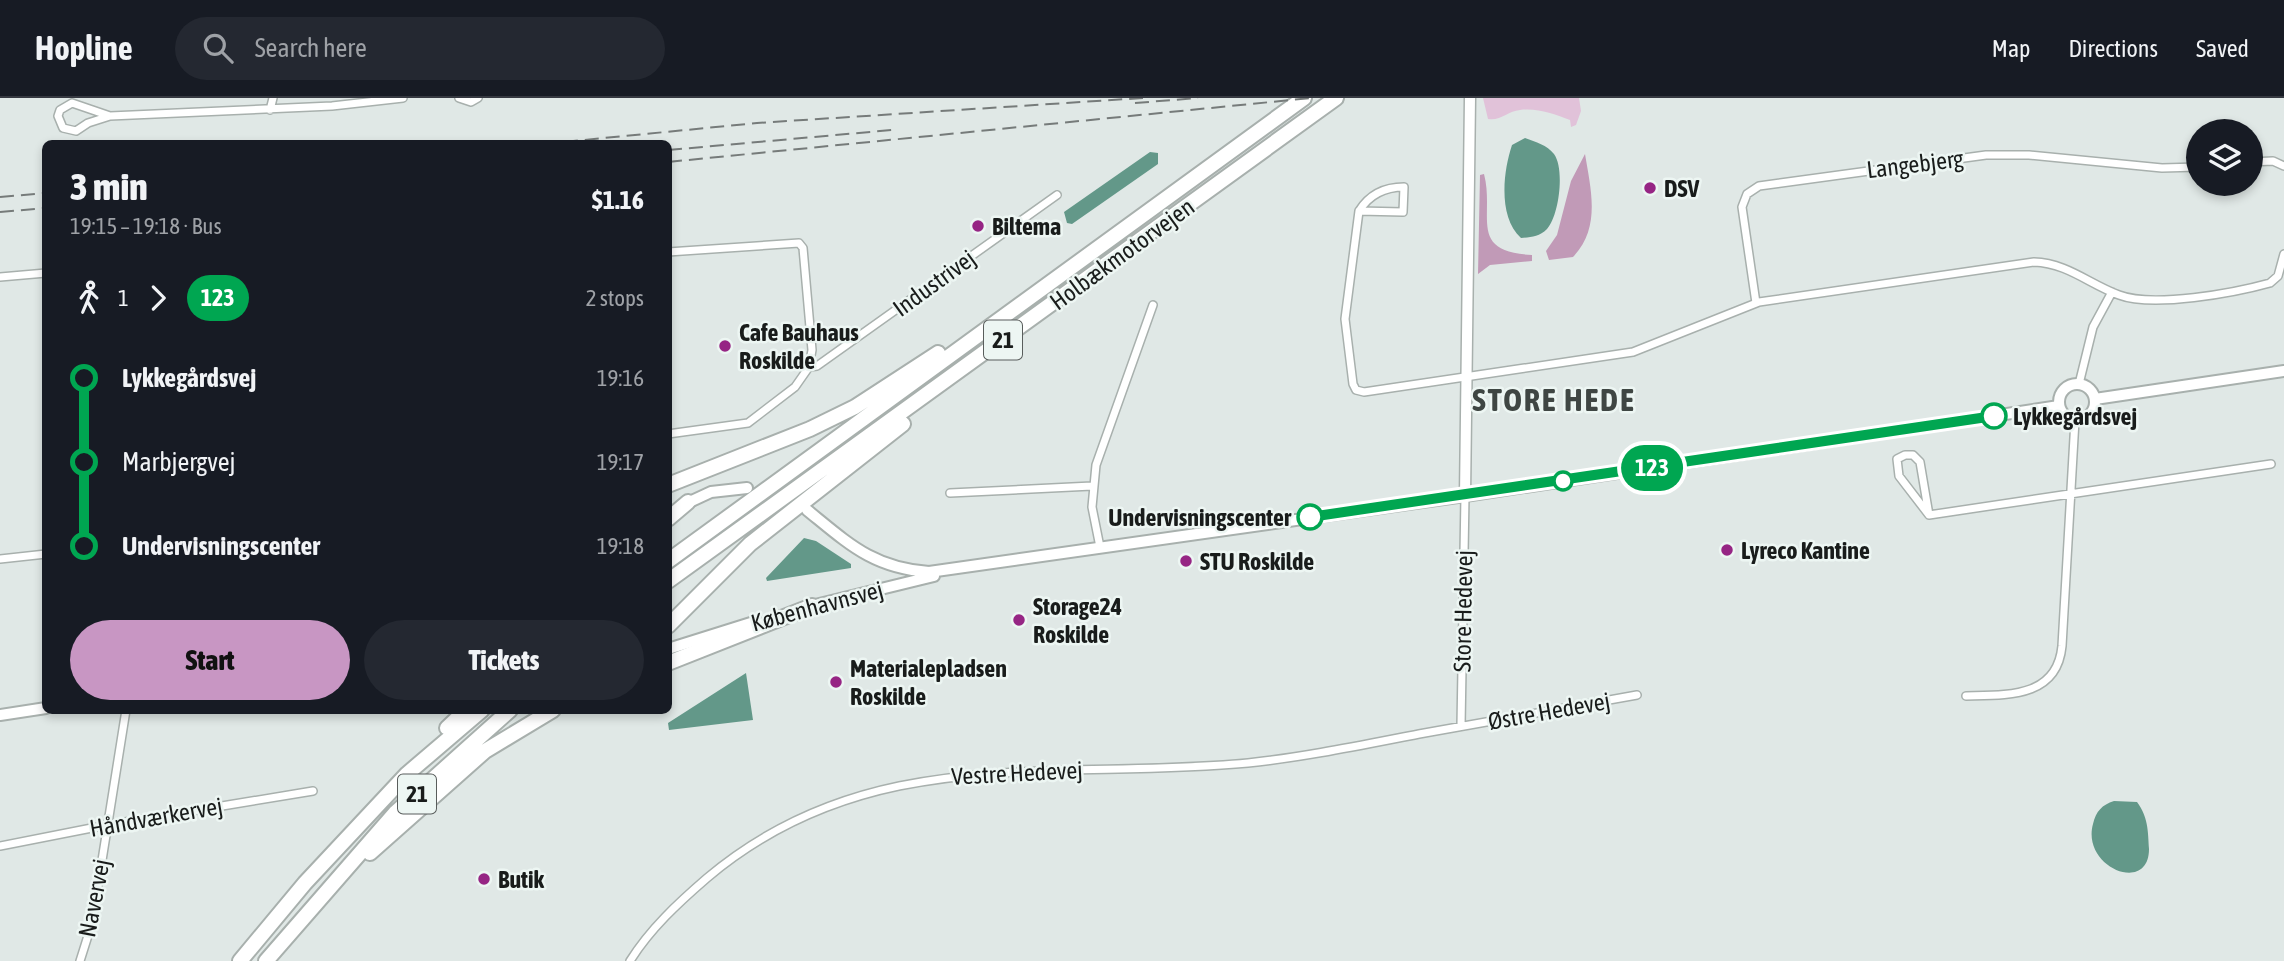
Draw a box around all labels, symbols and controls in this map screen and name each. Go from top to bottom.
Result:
search box [175,17,665,80]
text: Hopline [35,29,133,67]
icon: search [199,29,237,67]
text: Search here [255,33,367,63]
text: Map [1992,35,2030,62]
text: Directions [2068,35,2158,62]
text: Saved [2196,35,2249,62]
map controls [2186,119,2263,196]
button: layers [2186,119,2263,196]
street label: Langebjerg [1865,145,1966,183]
text: 3 min [70,165,148,208]
place label: DSV [1664,175,1700,202]
marker: DSV [1642,180,1658,196]
text: $1.16 [592,185,644,215]
street label: Holbækmotorvejen [1045,193,1199,315]
text: 19:15 – 19:18 · Bus [70,213,222,239]
place label: Biltema [992,213,1061,240]
marker: Biltema [970,218,986,234]
street label: Industrivej [888,244,980,322]
icon: walk [70,279,108,317]
icon: forward [139,279,177,317]
text: 123 [201,284,235,311]
text: 1 [118,285,129,311]
text: 2 stops [586,285,644,311]
place label: Cafe Bauhaus Roskilde [739,319,859,374]
road number: 21 [984,320,1022,360]
marker: Cafe Bauhaus Roskilde [717,338,733,354]
text: Lykkegårdsvej [122,363,256,393]
text: 19:16 [597,365,644,391]
district label: STORE HEDE [1472,381,1636,418]
marker: Lykkegårdsvej [1981,403,2007,429]
place label: Lykkegårdsvej [2013,403,2137,430]
line badge: 123 [1612,445,1692,491]
text: Marbjergvej [122,447,236,477]
text: 19:17 [597,449,644,475]
text: 123 [1635,454,1669,481]
unlabelled marker [1553,471,1573,491]
place label: Undervisningscenter [1108,504,1292,531]
marker: Undervisningscenter [1297,504,1323,530]
text: Undervisningscenter [122,531,320,561]
text: 19:18 [597,533,644,559]
place label: Lyreco Kantine [1741,537,1870,564]
marker: Lyreco Kantine [1719,542,1735,558]
place label: STU Roskilde [1200,548,1314,575]
street label: Store Hedevej [1448,550,1478,672]
marker: STU Roskilde [1178,553,1194,569]
street label: Københavnsvej [748,575,886,637]
place label: Storage24 Roskilde [1033,593,1122,648]
marker: Storage24 Roskilde [1011,612,1027,628]
button: Start [70,620,350,700]
button: Tickets [364,620,644,700]
place label: Materialepladsen Roskilde [850,655,1007,710]
marker: Materialepladsen Roskilde [828,674,844,690]
street label: Østre Hedevej [1486,687,1612,735]
street label: Vestre Hedevej [951,756,1083,790]
road number: 21 [398,774,436,814]
street label: Håndværkervej [87,792,225,842]
street label: Navervej [73,857,115,939]
place label: Butik [498,866,544,893]
marker: Butik [476,871,492,887]

